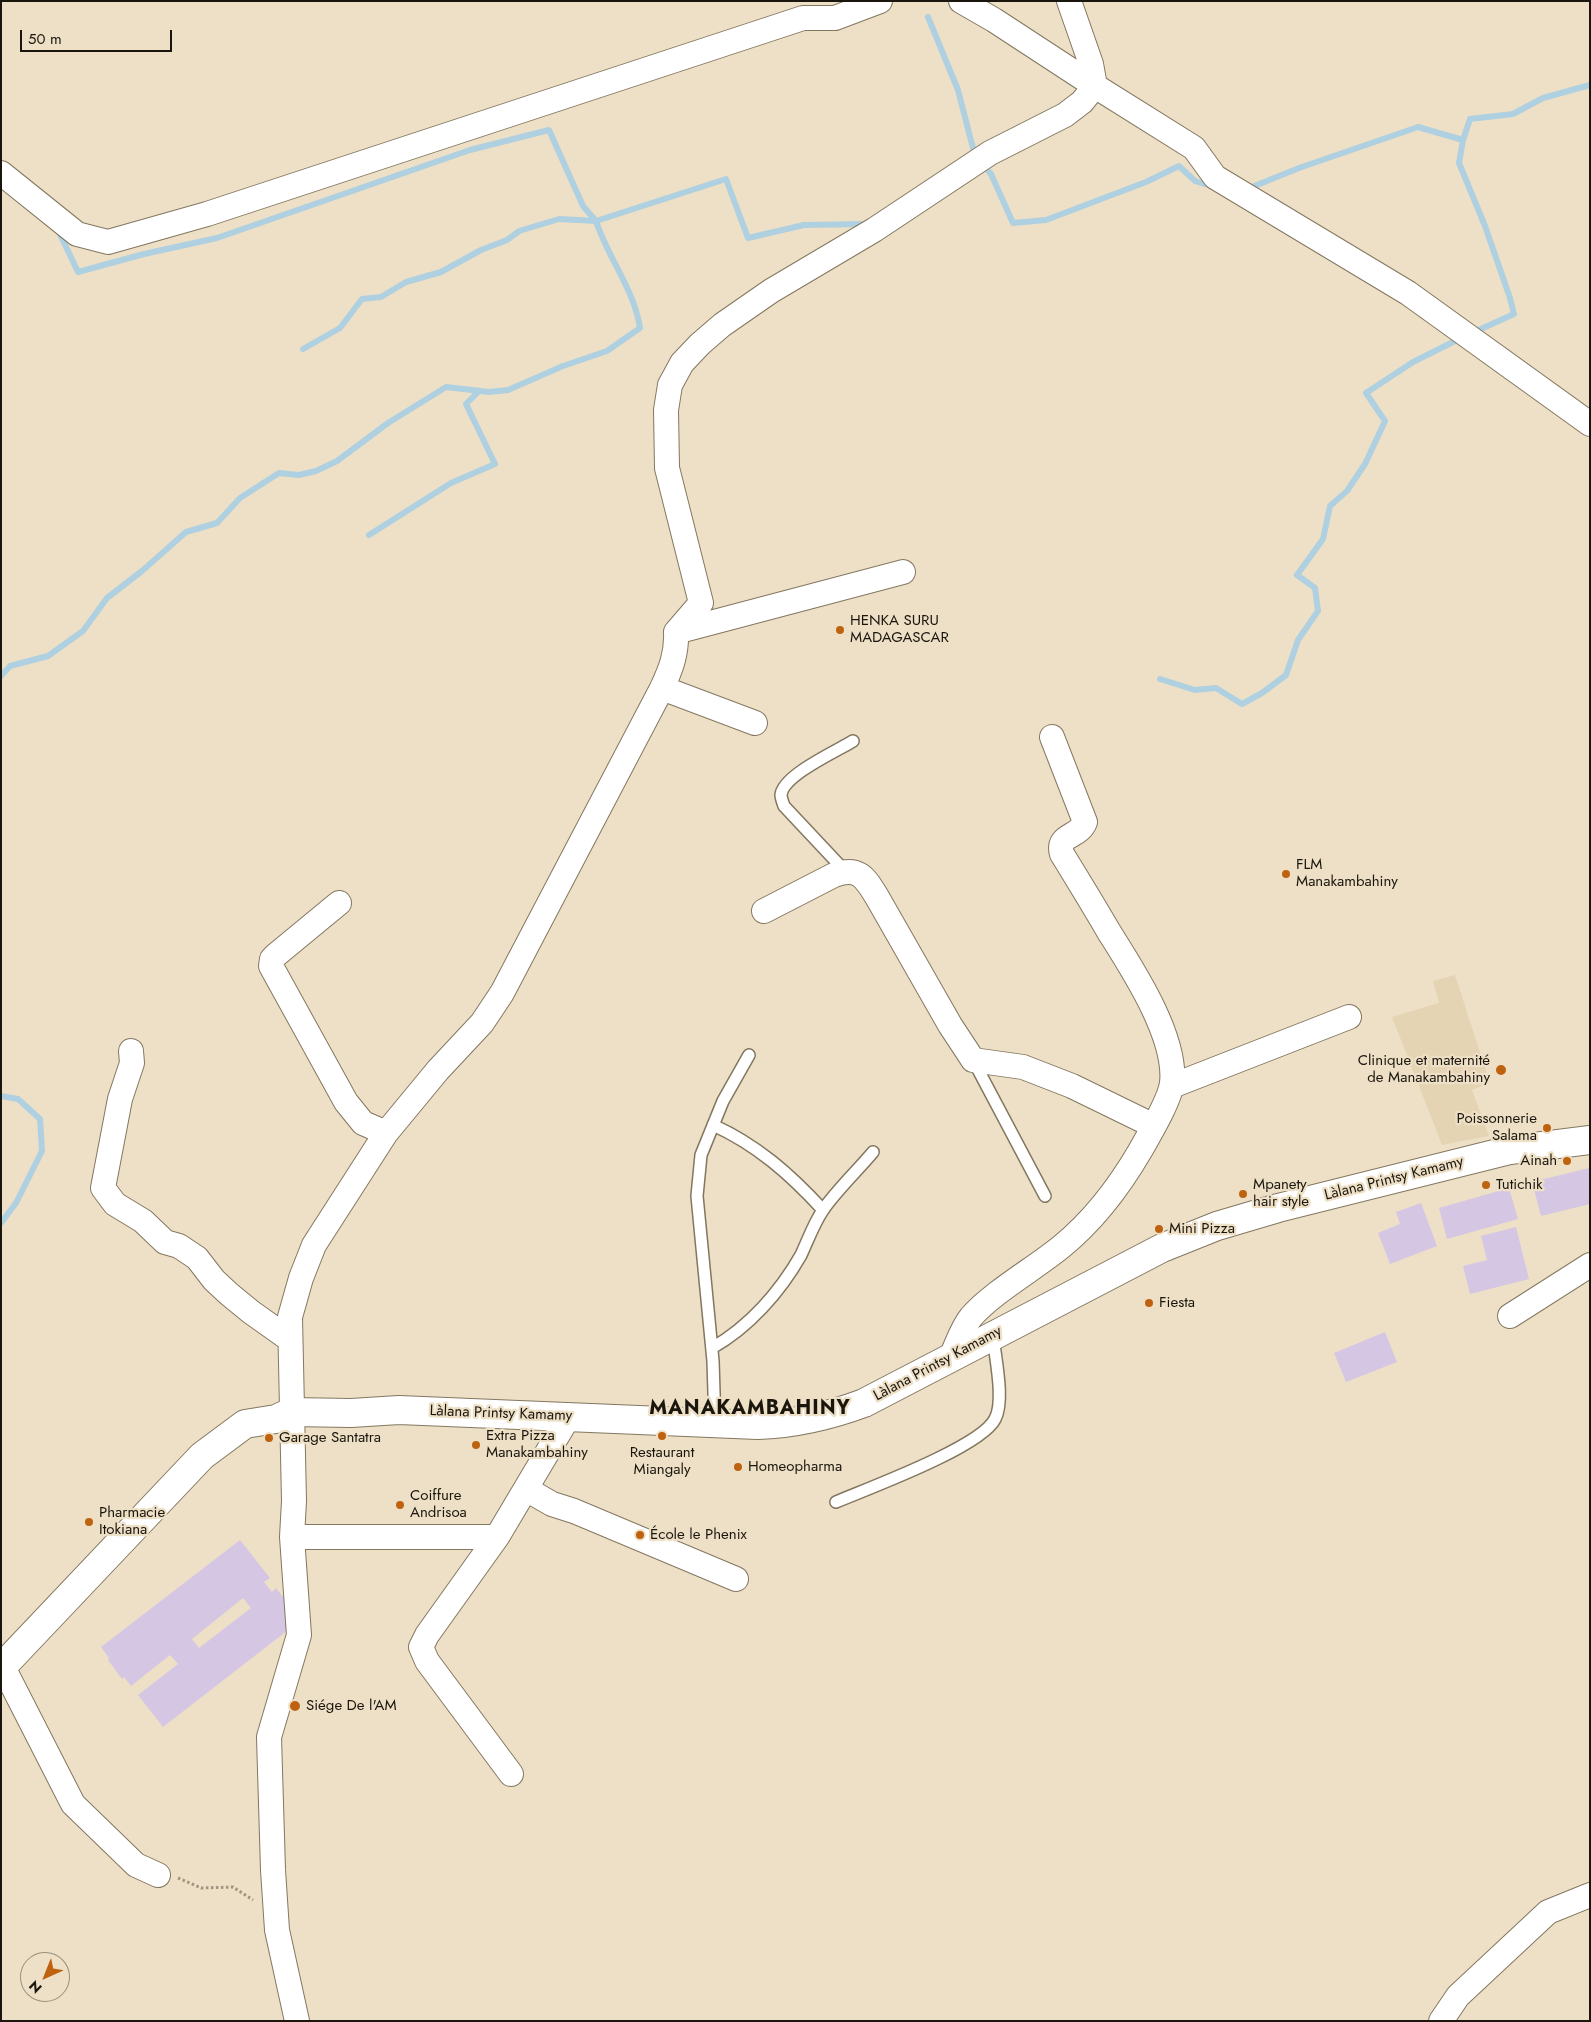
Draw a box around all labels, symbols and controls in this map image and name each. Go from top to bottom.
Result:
scale bar [22,20,175,52]
text: 50 m [28,28,62,50]
place label: HENKA SURU MADAGASCAR [850,612,949,647]
marker: HENKA SURU MADAGASCAR [834,624,846,636]
place label: FLM Manakambahiny [1296,856,1398,891]
marker: FLM Manakambahiny [1280,868,1292,880]
place label: Clinique et maternité de Manakambahiny [1358,1052,1490,1087]
marker: Clinique et maternité de Manakambahiny [1494,1063,1508,1077]
place label: Poissonnerie Salama [1457,1110,1537,1145]
marker: Poissonnerie Salama [1541,1122,1553,1134]
place label: Ainah [1520,1152,1557,1170]
street label: Làlana Printsy Kamamy [1323,1153,1465,1205]
marker: Ainah [1561,1155,1573,1167]
place label: Mpanety hair style [1253,1176,1309,1211]
place label: Tutichik [1496,1176,1543,1194]
marker: Tutichik [1480,1179,1492,1191]
marker: Mpanety hair style [1237,1188,1249,1200]
place label: Mini Pizza [1169,1220,1235,1238]
marker: Mini Pizza [1153,1223,1165,1235]
place label: Fiesta [1159,1294,1195,1312]
marker: Fiesta [1143,1297,1155,1309]
street label: Làlana Printsy Kamamy [871,1323,1005,1405]
district label: MANAKAMBAHINY [648,1397,852,1421]
street label: Làlana Printsy Kamamy [429,1403,573,1425]
place label: Extra Pizza Manakambahiny [486,1427,588,1462]
place label: Garage Santatra [279,1429,381,1447]
marker: Restaurant Miangaly [656,1430,668,1442]
marker: Garage Santatra [263,1432,275,1444]
marker: Extra Pizza Manakambahiny [470,1439,482,1451]
place label: Restaurant Miangaly [630,1444,694,1479]
place label: Homeopharma [748,1458,842,1476]
marker: Homeopharma [732,1461,744,1473]
place label: Coiffure Andrisoa [410,1487,467,1522]
marker: Coiffure Andrisoa [394,1499,406,1511]
place label: Pharmacie Itokiana [99,1504,165,1539]
marker: Pharmacie Itokiana [83,1516,95,1528]
place label: École le Phenix [650,1526,747,1544]
marker: École le Phenix [634,1529,646,1541]
place label: Siége De l'AM [306,1697,397,1715]
marker: Siége De l'AM [288,1699,302,1713]
north arrow [20,1952,70,2002]
text: N [24,1976,46,1998]

